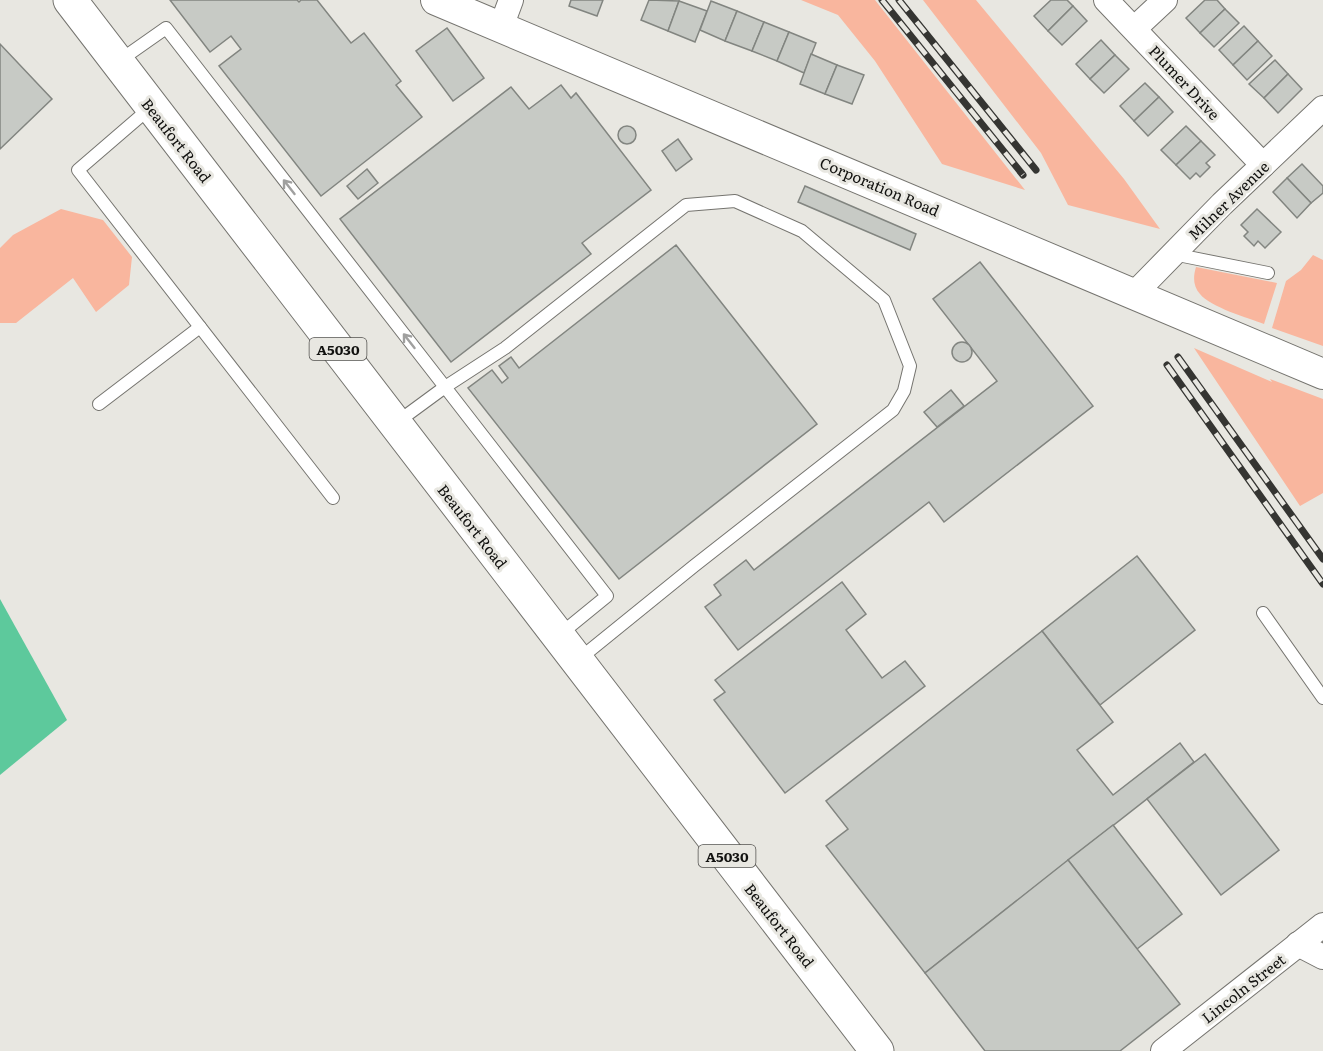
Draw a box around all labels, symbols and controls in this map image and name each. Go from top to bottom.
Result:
street label: Plumer Drive [1144,39,1226,125]
street label: Beaufort Road [137,93,217,187]
street label: Corporation Road [817,150,943,222]
street label: Milner Avenue [1182,155,1274,245]
one-way arrow [283,179,296,195]
one-way arrow [402,333,415,349]
road number: A5030 [310,338,366,360]
street label: Beaufort Road [433,479,513,573]
road number: A5030 [698,845,756,867]
street label: Beaufort Road [740,878,820,972]
street label: Lincoln Street [1196,948,1290,1028]

